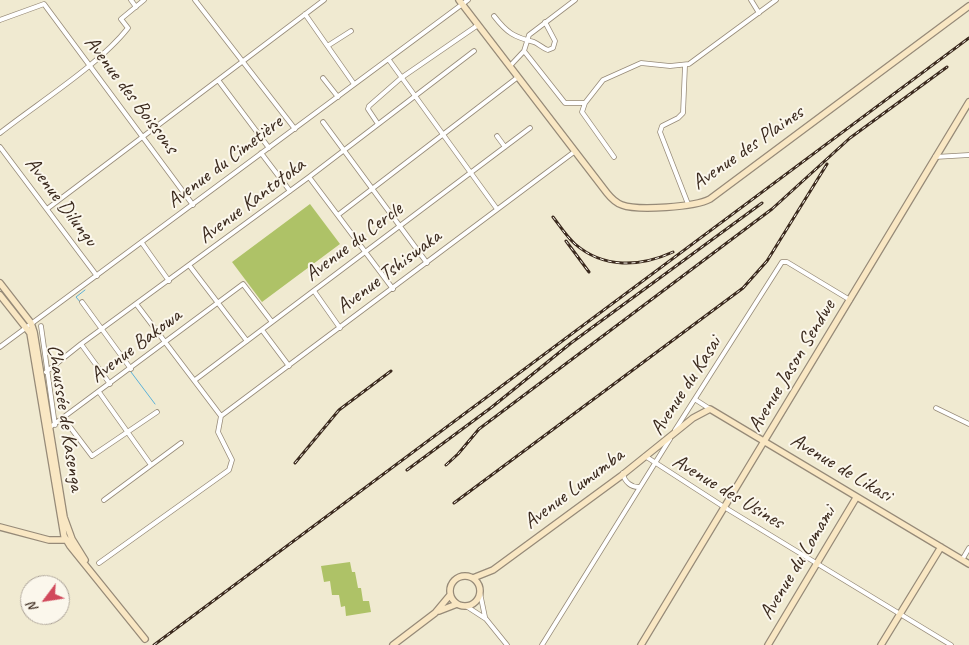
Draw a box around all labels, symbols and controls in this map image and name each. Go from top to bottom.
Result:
street label: Avenue des Boissons [78,31,184,159]
street label: Avenue des Plaines [687,100,809,196]
street label: Avenue du Cimetière [162,110,288,214]
street label: Avenue Dilungu [19,152,103,252]
street label: Avenue Kantotoka [194,153,310,249]
street label: Avenue du Cercle [300,197,408,287]
street label: Avenue Tshiswaka [332,224,446,320]
street label: Avenue Jason Sendwe [743,295,841,437]
street label: Avenue Bakowa [85,303,187,389]
street label: Avenue du Kasai [645,332,727,440]
street label: Chaussée de Kasenga [41,343,89,493]
street label: Avenue de Likasi [786,428,896,508]
street label: Avenue Lumumba [519,443,629,535]
street label: Avenue des Usines [668,449,788,535]
street label: Avenue du Lomami [754,502,842,624]
north arrow [20,575,70,625]
text: N [23,599,42,616]

